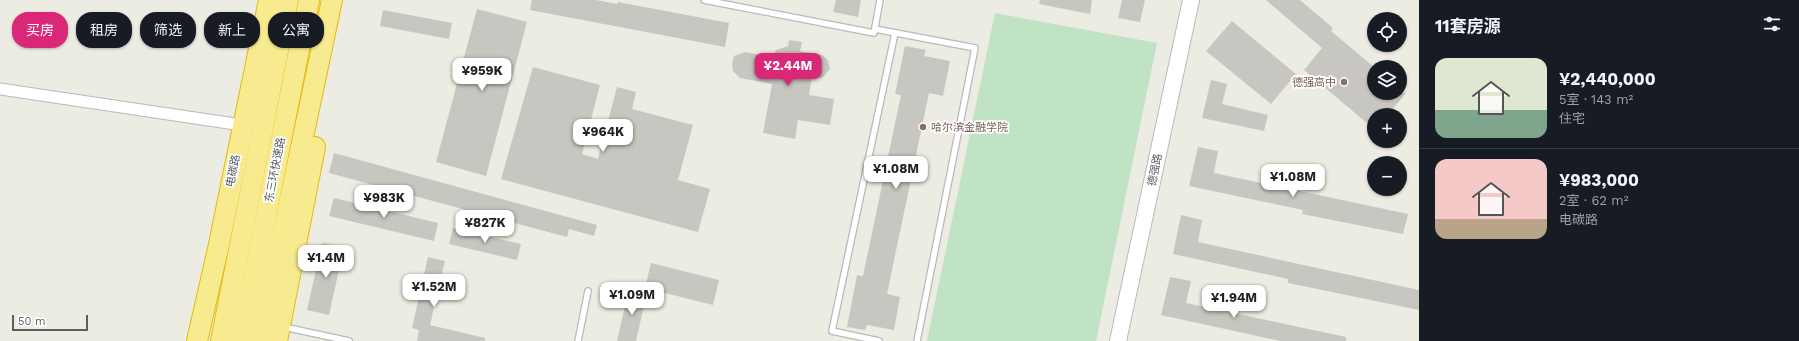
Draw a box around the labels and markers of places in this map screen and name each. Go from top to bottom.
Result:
pin: ¥2.44M [755,53,821,87]
pin: ¥959K [454,58,510,92]
place label: 德强高中 [1292,76,1336,89]
marker: 德强高中 [1339,77,1349,87]
pin: ¥964K [575,119,631,153]
place label: 哈尔滨金融学院 [931,121,1008,134]
marker: 哈尔滨金融学院 [918,122,928,132]
pin: ¥1.08M [863,156,929,190]
pin: ¥1.08M [1260,164,1326,198]
pin: ¥983K [356,185,412,219]
pin: ¥827K [457,210,513,244]
pin: ¥1.4M [298,245,354,279]
pin: ¥1.52M [401,274,467,308]
pin: ¥1.09M [599,282,665,316]
pin: ¥1.94M [1201,285,1267,319]

